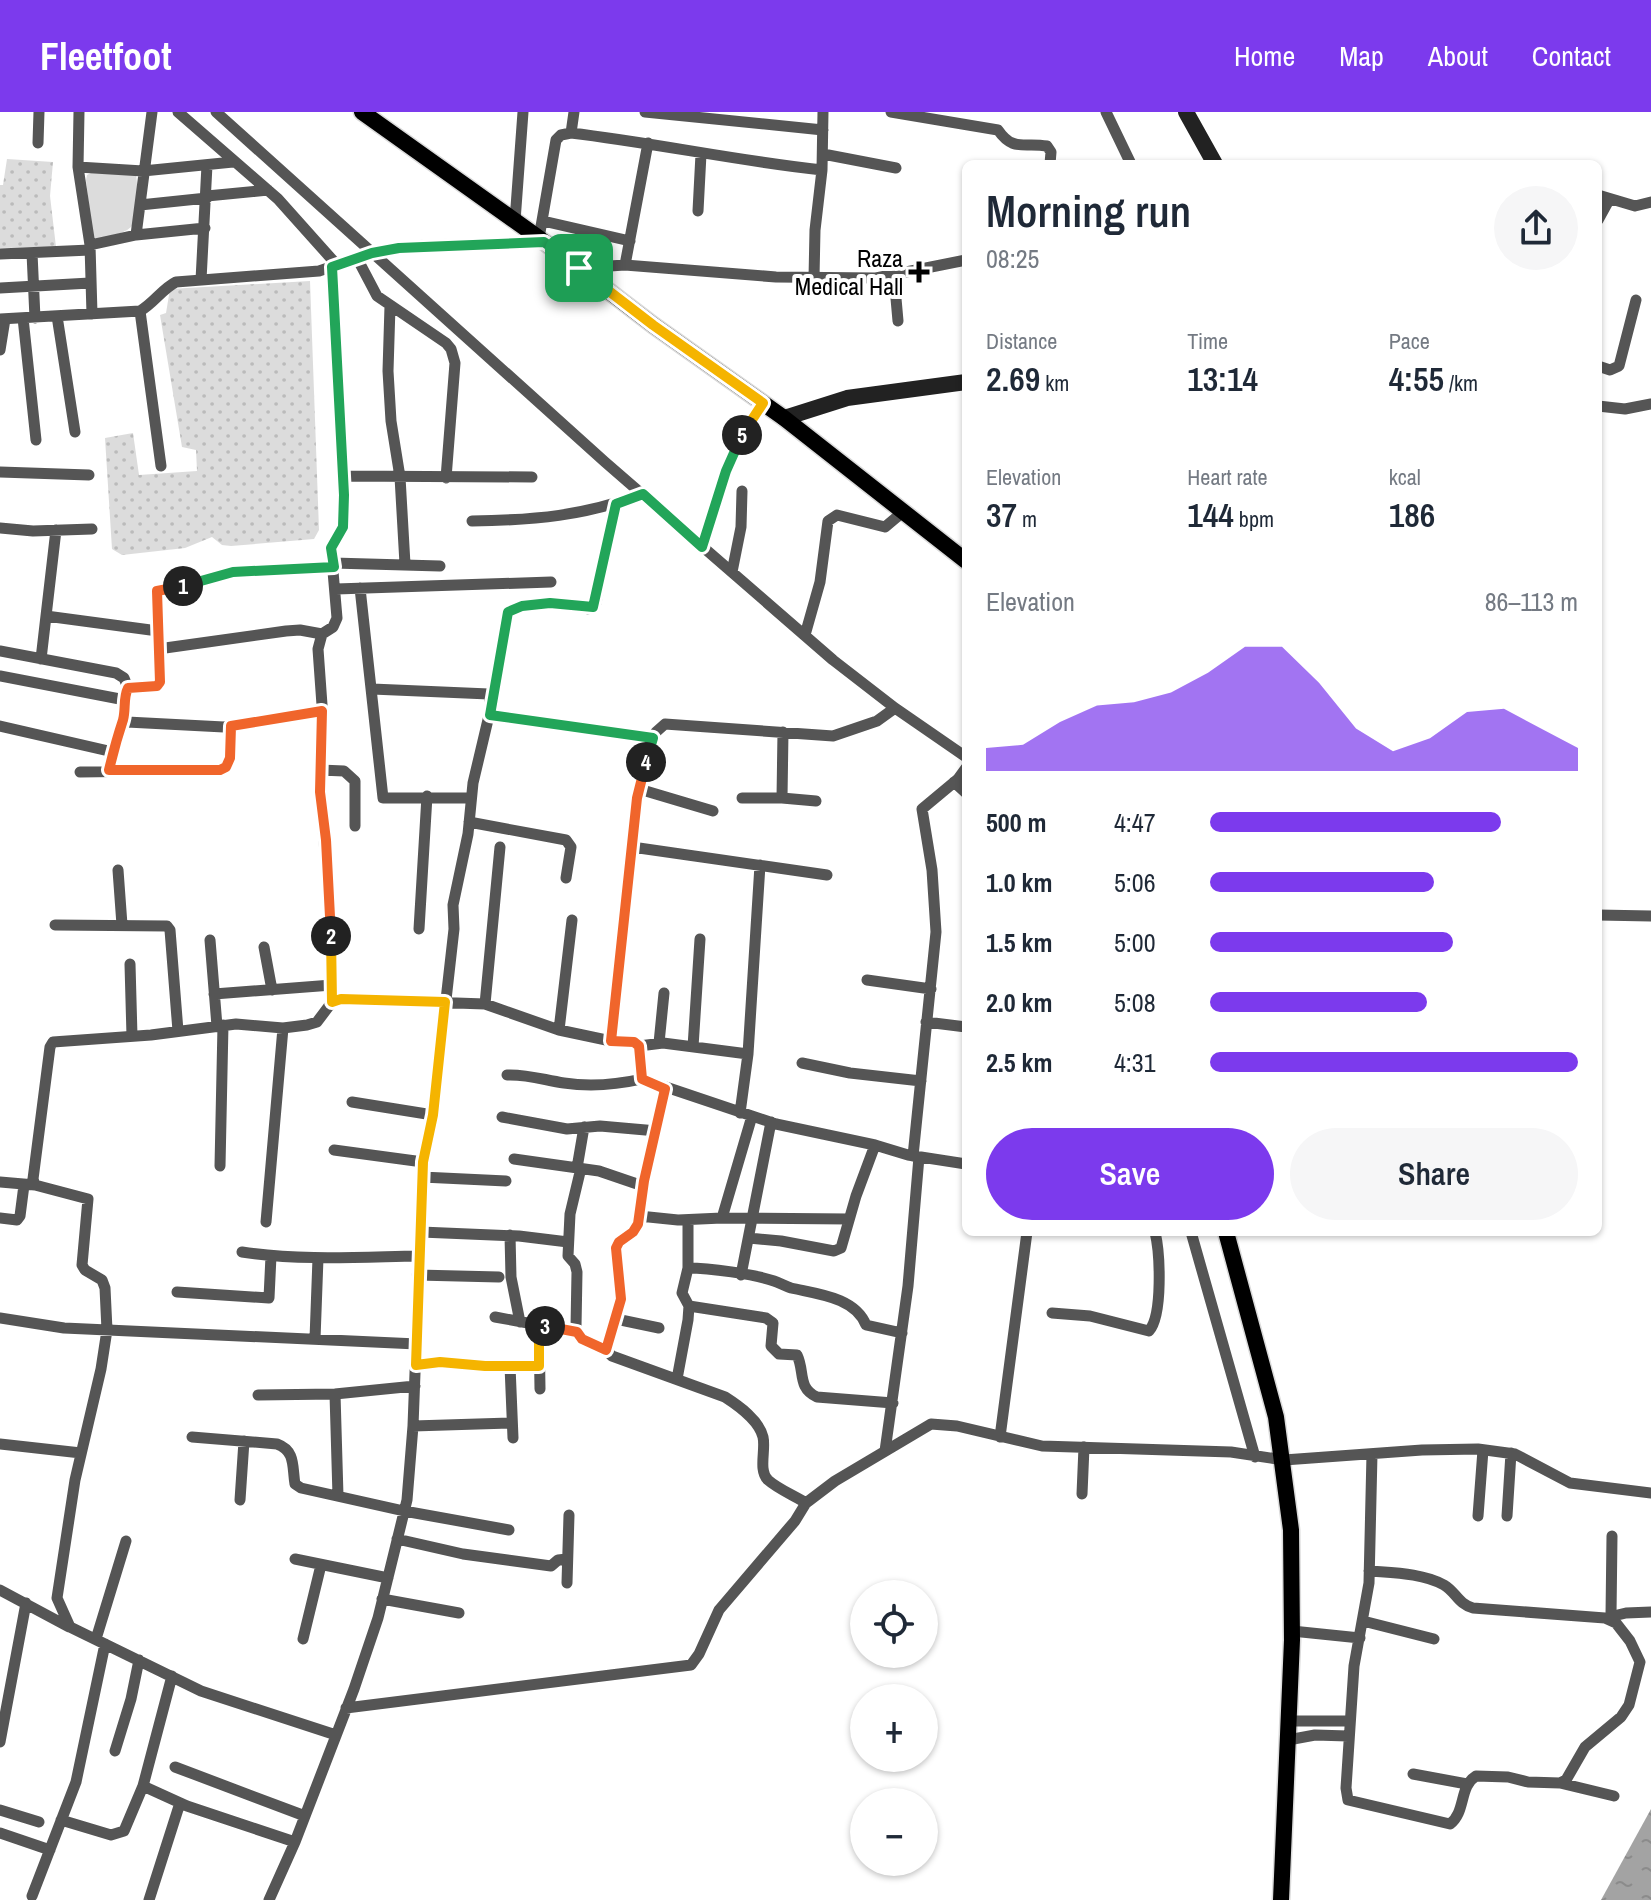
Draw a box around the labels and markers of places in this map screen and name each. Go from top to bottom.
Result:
pin [545,234,613,302]
place label: Raza Medical Hall [795,242,903,302]
marker: Raza Medical Hall [910,263,928,281]
pin: 5 [722,415,762,455]
pin: 1 [163,566,203,606]
pin: 4 [626,742,666,782]
pin: 2 [311,916,351,956]
pin: 3 [525,1306,565,1346]

